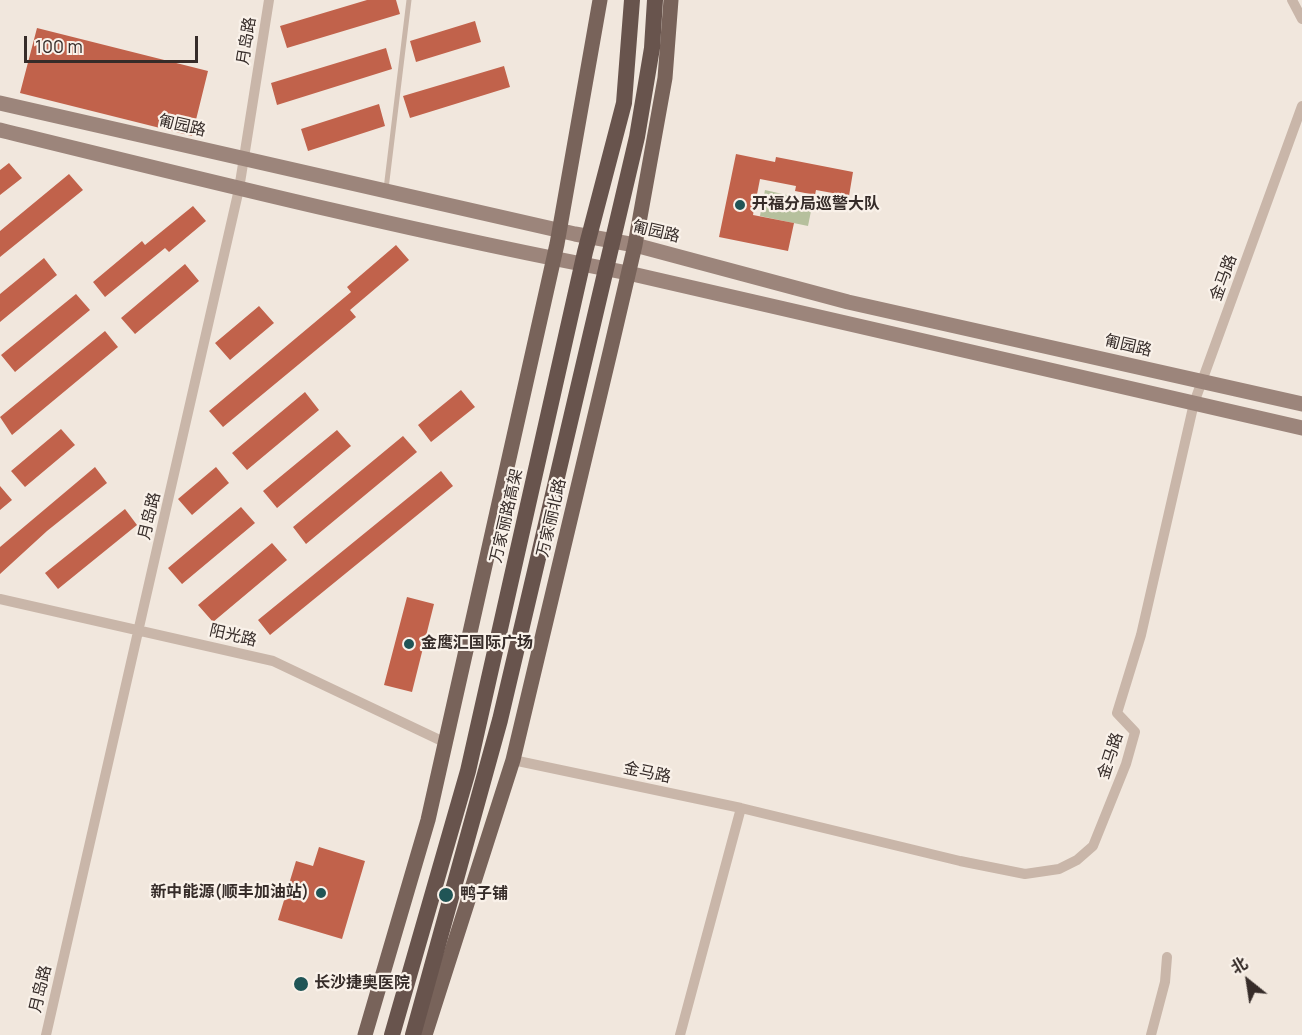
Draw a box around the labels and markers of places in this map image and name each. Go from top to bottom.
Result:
place label: 开福分局巡警大队 [752,195,880,215]
marker: 开福分局巡警大队 [733,198,747,212]
place label: 金鹰汇国际广场 [421,634,533,654]
marker: 金鹰汇国际广场 [402,637,416,651]
place label: 新中能源(顺丰加油站) [151,883,309,903]
place label: 鸭子铺 [460,885,508,905]
marker: 新中能源(顺丰加油站) [314,886,328,900]
marker: 鸭子铺 [437,886,455,904]
place label: 长沙捷奥医院 [314,974,410,994]
marker: 长沙捷奥医院 [292,975,310,993]

